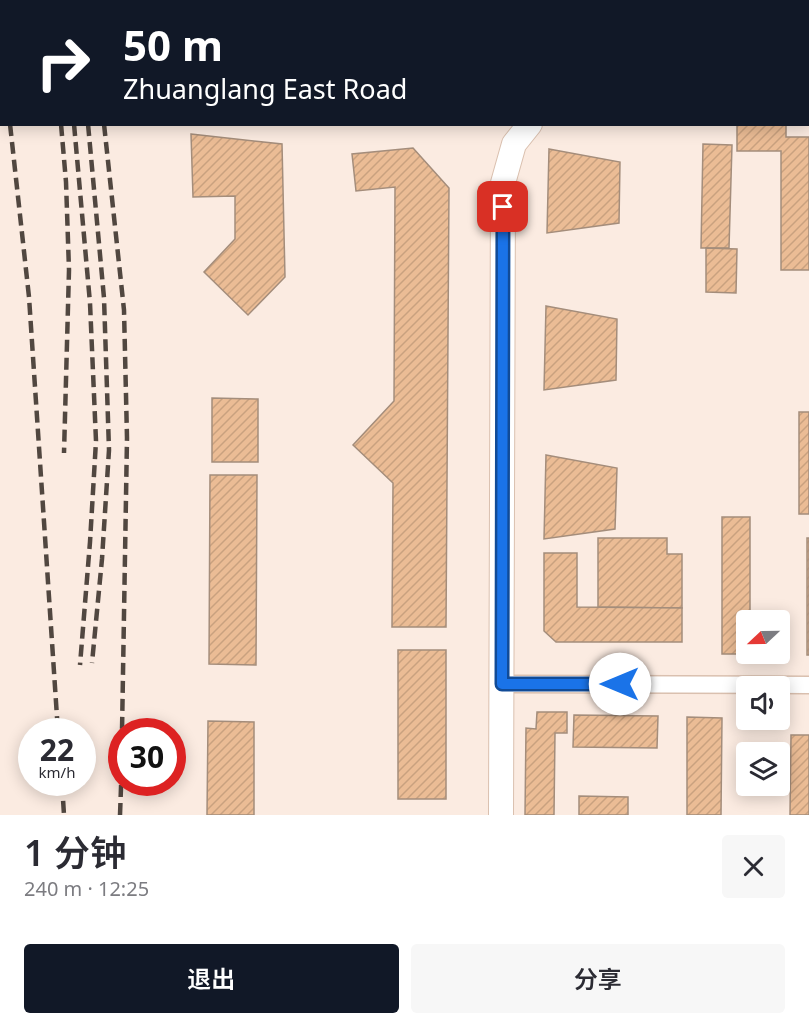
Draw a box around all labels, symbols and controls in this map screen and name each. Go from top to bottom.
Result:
text: 50 m [123,16,223,73]
icon: right [24,24,102,102]
text: Zhuanglang East Road [123,70,407,107]
pin [477,181,528,232]
icon: arrive [486,190,519,223]
north arrow [736,610,790,664]
map controls [736,610,790,796]
position arrow [588,652,652,716]
button: sound [736,676,790,730]
speed limit sign: 30 [108,718,186,796]
text: 22 [40,729,74,770]
button: layers [736,742,790,796]
text: km/h [39,762,75,782]
text: 1 分钟 [24,828,126,877]
button: close [722,835,785,898]
text: 240 m · 12:25 [24,875,149,902]
button: 退出 [24,944,399,1013]
button: 分享 [411,944,785,1013]

